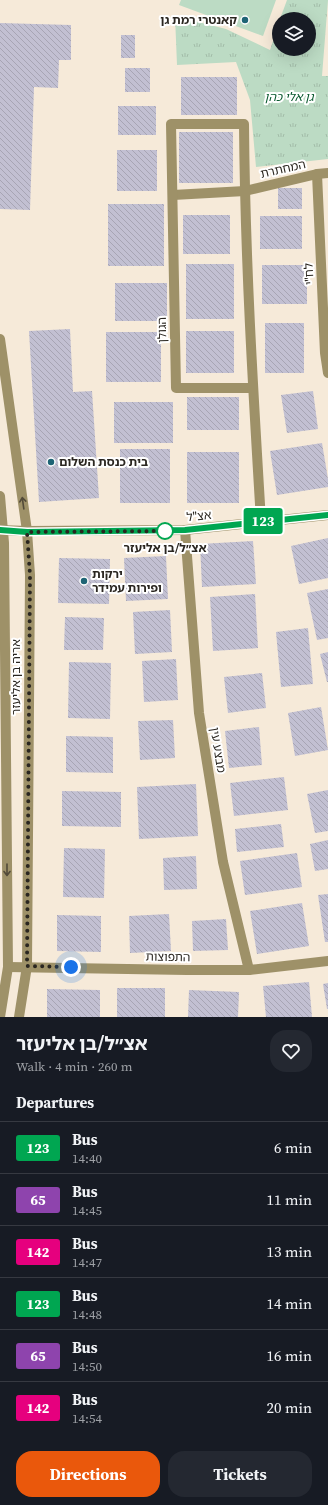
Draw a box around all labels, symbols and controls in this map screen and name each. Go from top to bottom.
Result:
place label: קאנטרי רמת גן [160,12,237,28]
map controls [272,12,316,56]
button: layers [272,12,316,56]
marker: קאנטרי רמת גן [240,15,250,25]
park label: גן אלי כהן [264,89,315,105]
street label: המחתרת [259,156,307,182]
street label: לח"י [300,263,318,285]
street label: הגולן [154,317,170,343]
place label: בית כנסת השלום [59,454,148,470]
marker: בית כנסת השלום [46,457,56,467]
one-way arrow [19,497,27,510]
street label: אצ"ל [186,507,213,525]
line badge: 123 [240,508,286,534]
text: 123 [252,511,274,531]
marker: אצ״ל/בן אליעזר [156,522,174,540]
place label: אצ״ל/בן אליעזר [123,540,207,556]
place label: ירקות ופירות עמידר [92,566,162,596]
marker: ירקות ופירות עמידר [79,576,89,586]
street label: אריה בן אליעזר [8,639,24,715]
street label: מבצע עין [207,726,230,774]
one-way arrow [3,863,11,876]
street label: התפוצות [145,949,191,965]
your location [61,957,81,977]
text: אצ״ל/בן אליעזר [16,1030,148,1056]
button: heart [270,1030,312,1072]
text: Walk · 4 min · 260 m [16,1058,132,1075]
text: Departures [16,1092,94,1113]
text: Bus [72,1129,98,1150]
text: 6 min [274,1137,312,1158]
text: 123 [27,1138,49,1158]
text: 14:40 [72,1150,102,1167]
text: Bus [72,1181,98,1202]
text: 11 min [266,1189,312,1210]
text: 65 [30,1190,46,1210]
text: 14:45 [72,1202,102,1219]
text: Bus [72,1233,98,1254]
text: 13 min [266,1241,312,1262]
text: 142 [27,1242,49,1262]
text: 14:47 [72,1254,102,1271]
text: Bus [72,1285,98,1306]
text: 14 min [266,1293,312,1314]
text: 123 [27,1294,49,1314]
text: 14:48 [72,1306,102,1323]
text: Bus [72,1337,98,1358]
text: 16 min [266,1345,312,1366]
text: 65 [30,1346,46,1366]
text: 14:50 [72,1358,102,1375]
text: Bus [72,1389,98,1410]
text: 20 min [266,1397,312,1418]
text: 142 [27,1398,49,1418]
text: 14:54 [72,1410,102,1427]
button: Directions [16,1451,160,1497]
button: Tickets [168,1451,312,1497]

